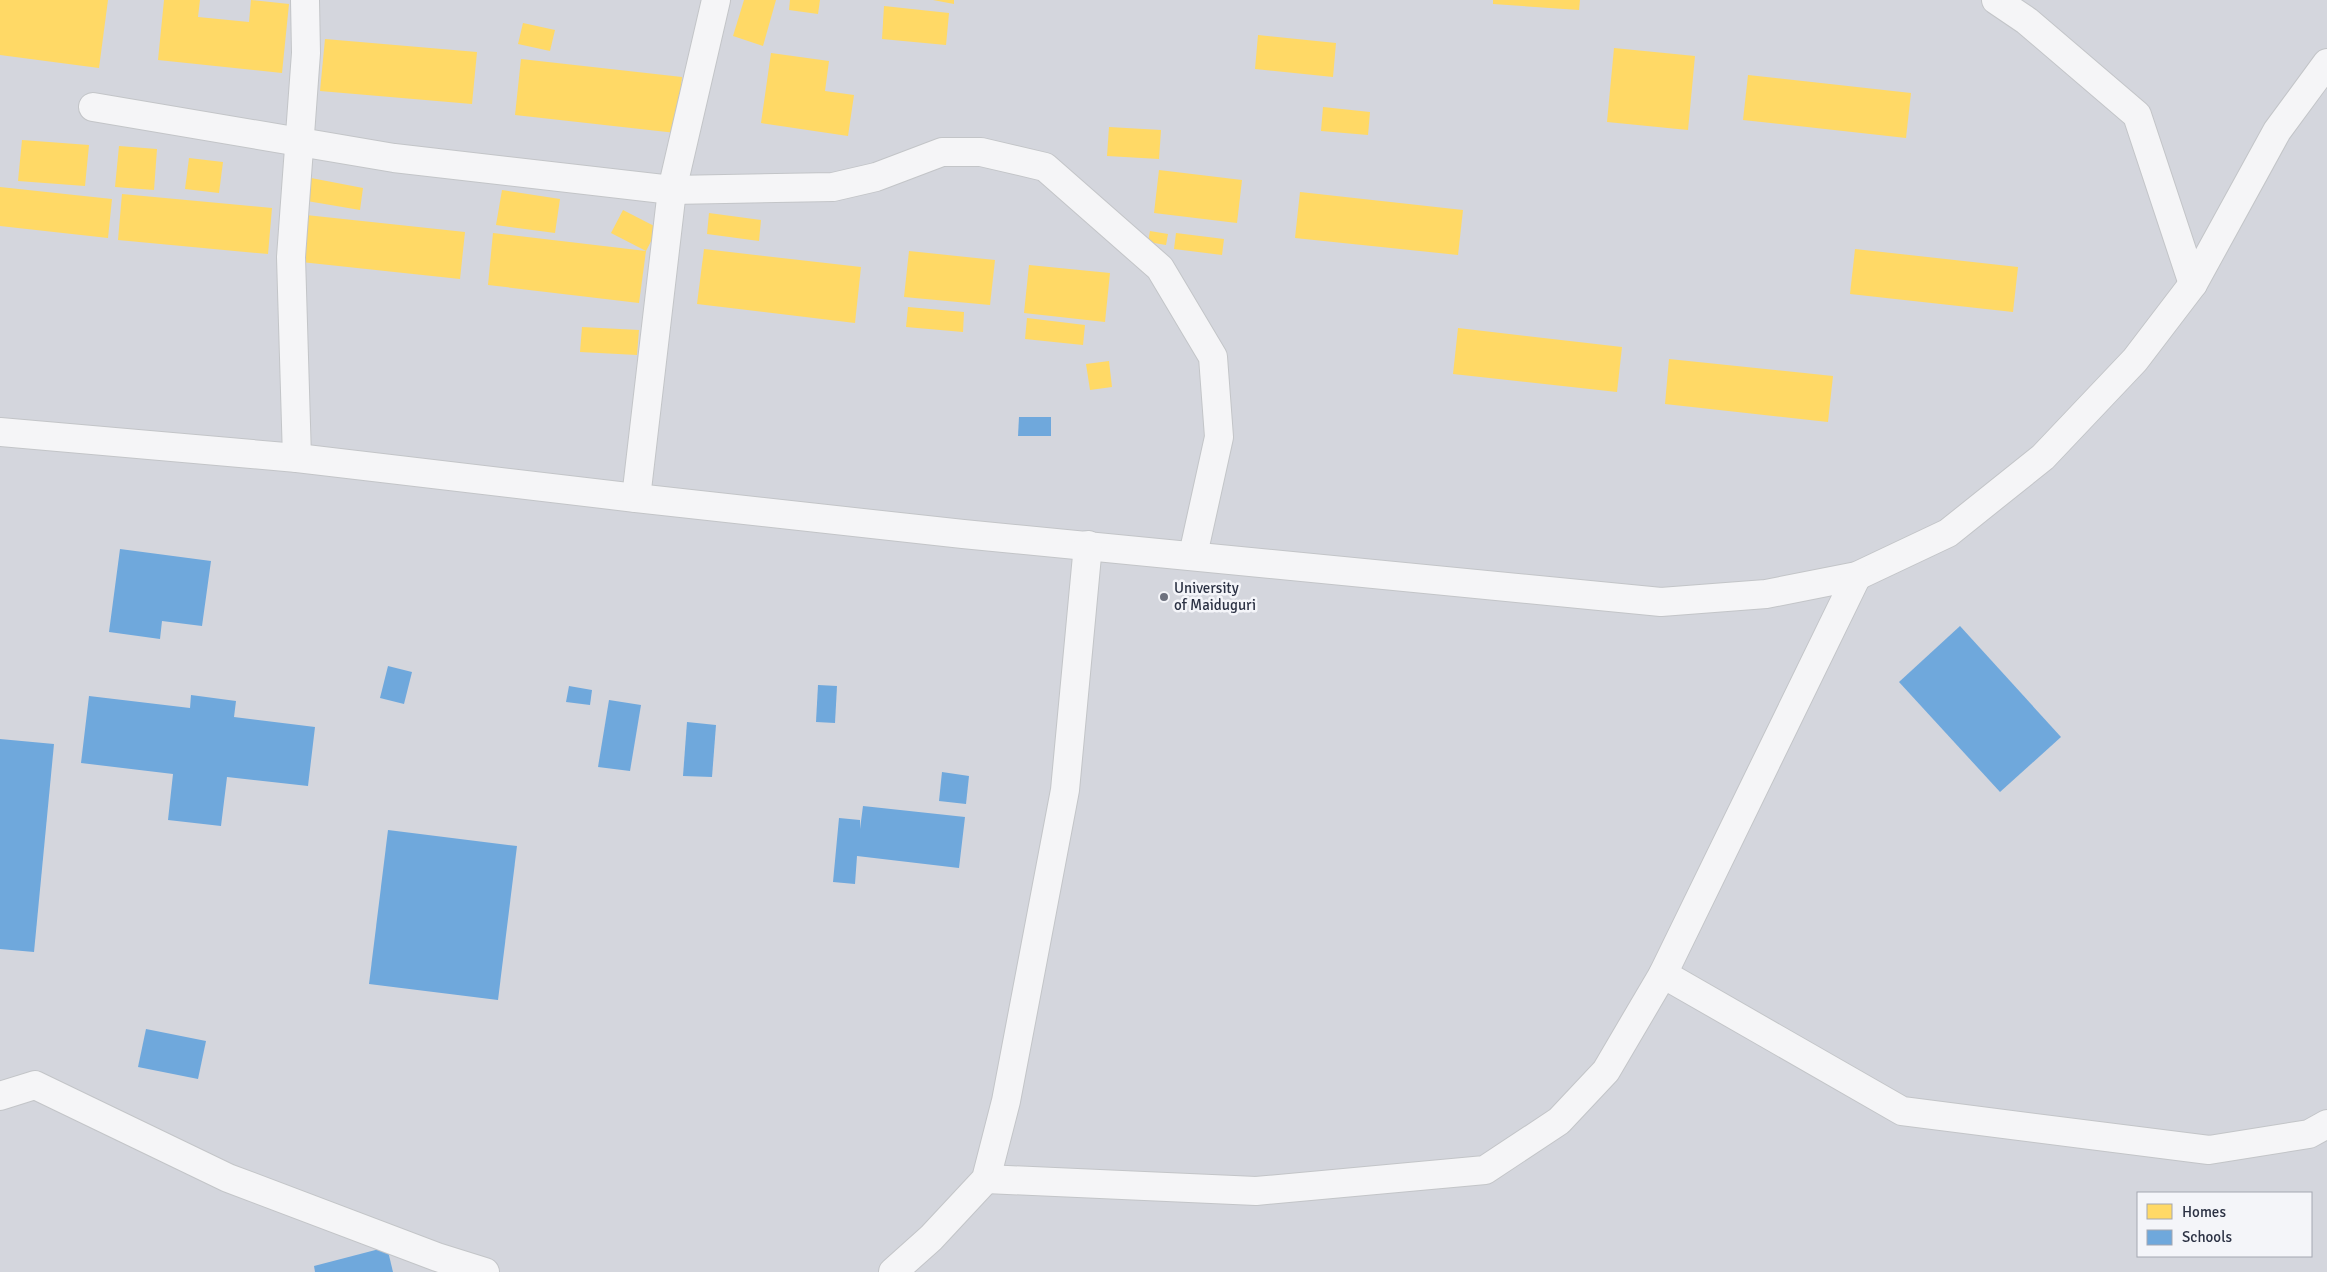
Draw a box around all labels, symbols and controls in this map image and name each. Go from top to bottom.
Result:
place label: University of Maiduguri [1174,579,1256,614]
marker: University of Maiduguri [1158,591,1170,603]
legend [2137,1192,2312,1257]
text: Homes [2182,1203,2226,1221]
text: Schools [2182,1228,2233,1246]

